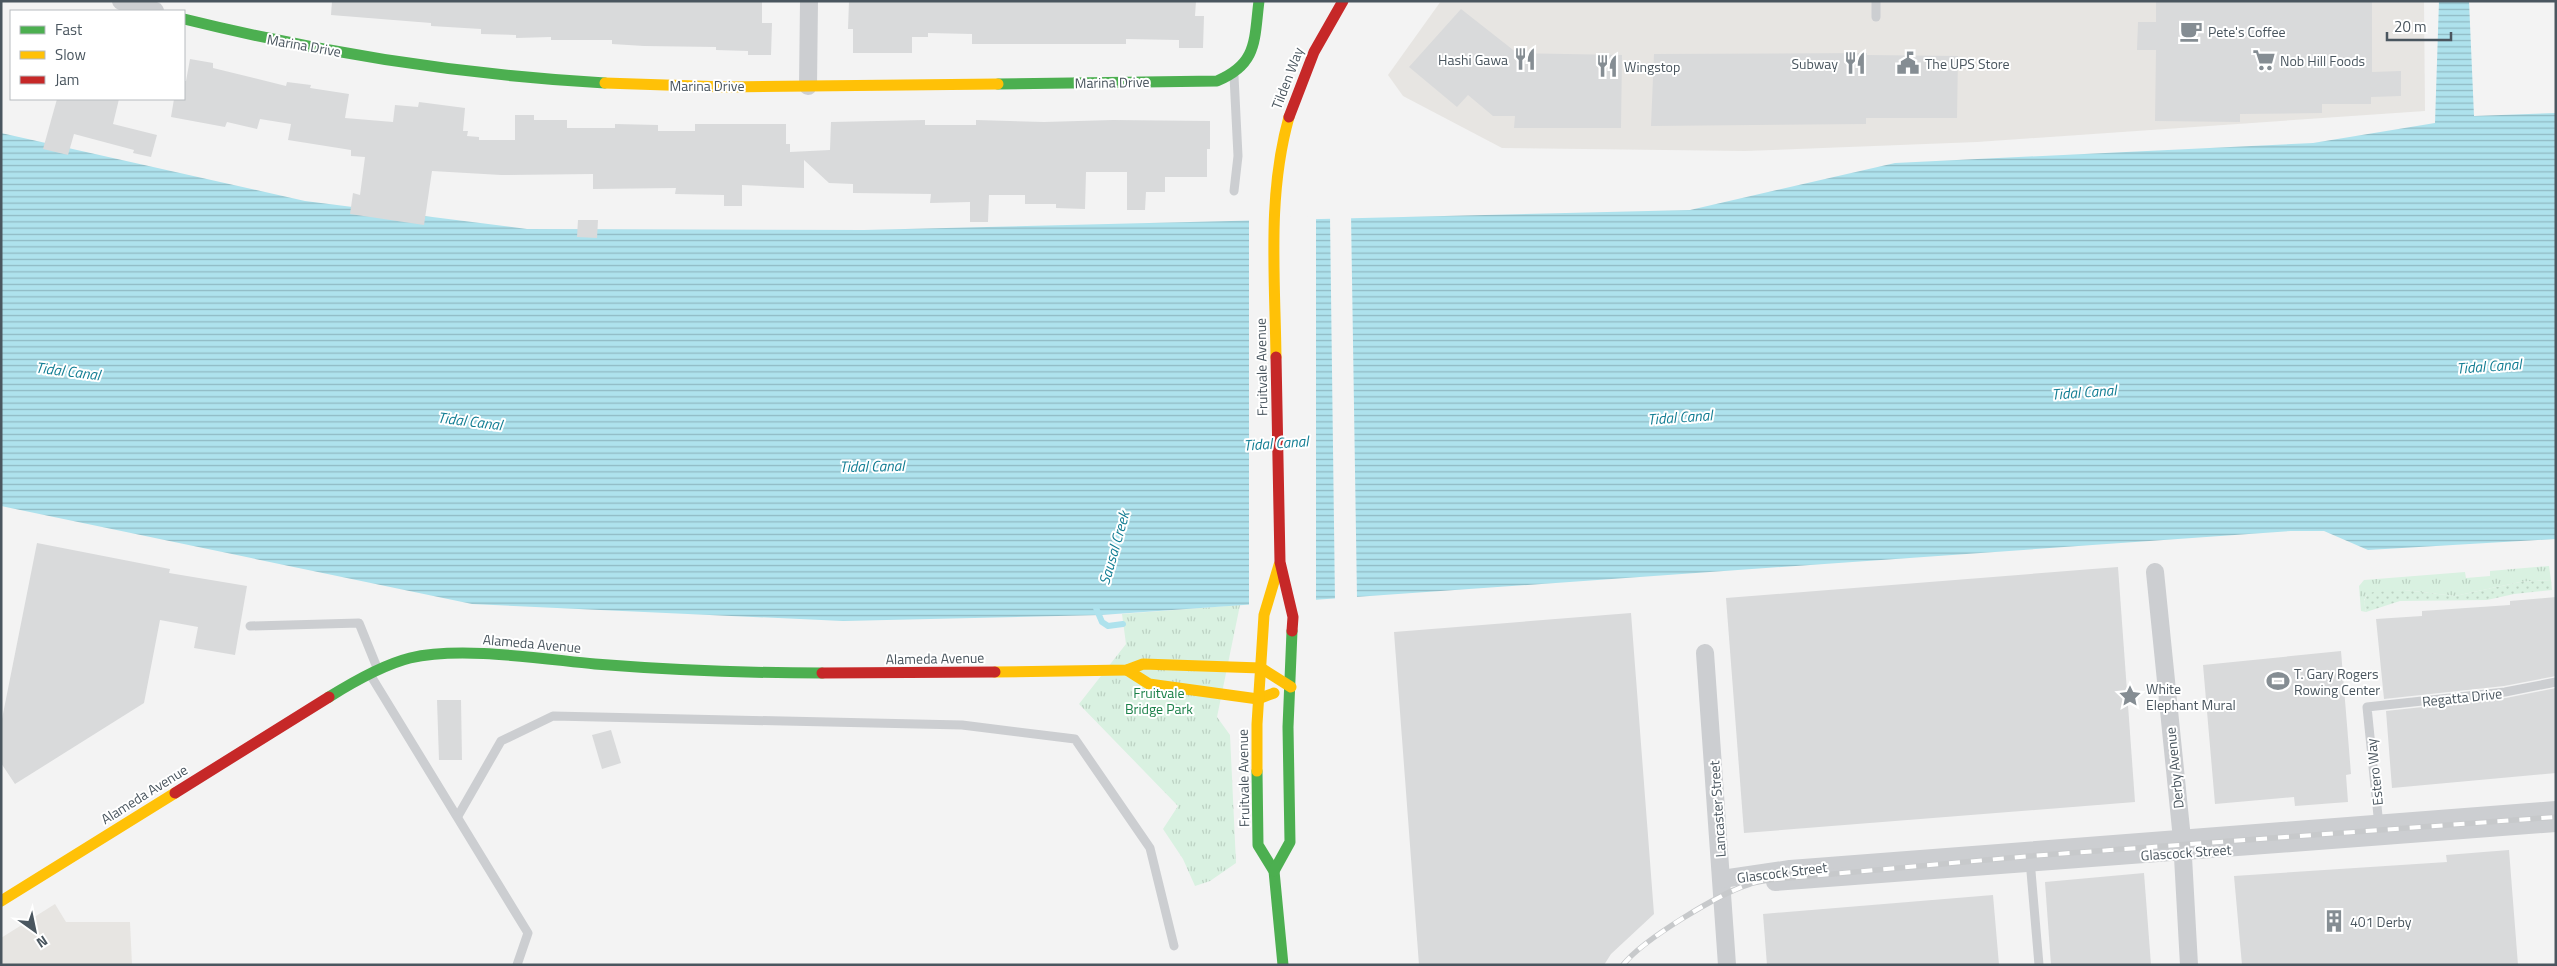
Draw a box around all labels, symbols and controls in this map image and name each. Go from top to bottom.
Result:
legend [10,10,185,100]
scale bar [2387,10,2451,42]
text: 20 m [2394,15,2427,38]
text: Fast [55,18,83,41]
cafe icon: Pete's Coffee [2178,18,2204,44]
place label: Pete's Coffee [2208,21,2286,42]
street label: Marina Drive [265,28,343,62]
text: Slow [55,43,86,66]
street label: Tilden Way [1266,44,1308,112]
restaurant icon: Hashi Gawa [1512,46,1538,72]
supermarket icon: Nob Hill Foods [2251,47,2277,73]
place label: Hashi Gawa [1438,49,1508,70]
restaurant icon: Subway [1842,50,1868,76]
public building icon: The UPS Store [1895,50,1921,76]
place label: Nob Hill Foods [2280,50,2365,71]
restaurant icon: Wingstop [1594,53,1620,79]
place label: Subway [1791,53,1838,74]
place label: The UPS Store [1925,53,2010,74]
place label: Wingstop [1624,56,1680,77]
text: Jam [55,68,79,91]
street label: Marina Drive [1074,71,1150,93]
street label: Marina Drive [670,75,744,96]
street label: Fruitvale Avenue [1250,318,1272,416]
water label: Tidal Canal [2456,352,2524,380]
water label: Tidal Canal [34,356,103,387]
water label: Tidal Canal [2051,378,2119,406]
water label: Tidal Canal [1647,403,1715,431]
water label: Tidal Canal [436,406,505,437]
water label: Tidal Canal [1243,429,1311,457]
water label: Tidal Canal [839,454,906,478]
water label: Sausal Creek [1093,506,1136,587]
street label: Alameda Avenue [482,628,582,658]
street label: Alameda Avenue [885,647,985,669]
place label: T. Gary Rogers Rowing Center [2294,663,2380,700]
sports icon: T. Gary Rogers Rowing Center [2265,668,2291,694]
place label: White Elephant Mural [2146,678,2236,715]
park label: Fruitvale Bridge Park [1125,682,1193,719]
street label: Regatta Drive [2421,682,2503,712]
place icon: White Elephant Mural [2117,683,2143,709]
street label: Derby Avenue [2159,726,2189,810]
street label: Fruitvale Avenue [1232,729,1254,827]
street label: Estero Way [2360,737,2388,807]
street label: Alameda Avenue [97,759,191,829]
street label: Lancaster Street [1703,760,1731,858]
street label: Glascock Street [2140,838,2232,866]
street label: Glascock Street [1736,856,1828,888]
north arrow [10,906,60,956]
building icon: 401 Derby [2321,908,2347,934]
place label: 401 Derby [2350,911,2412,932]
text: N [33,931,52,954]

